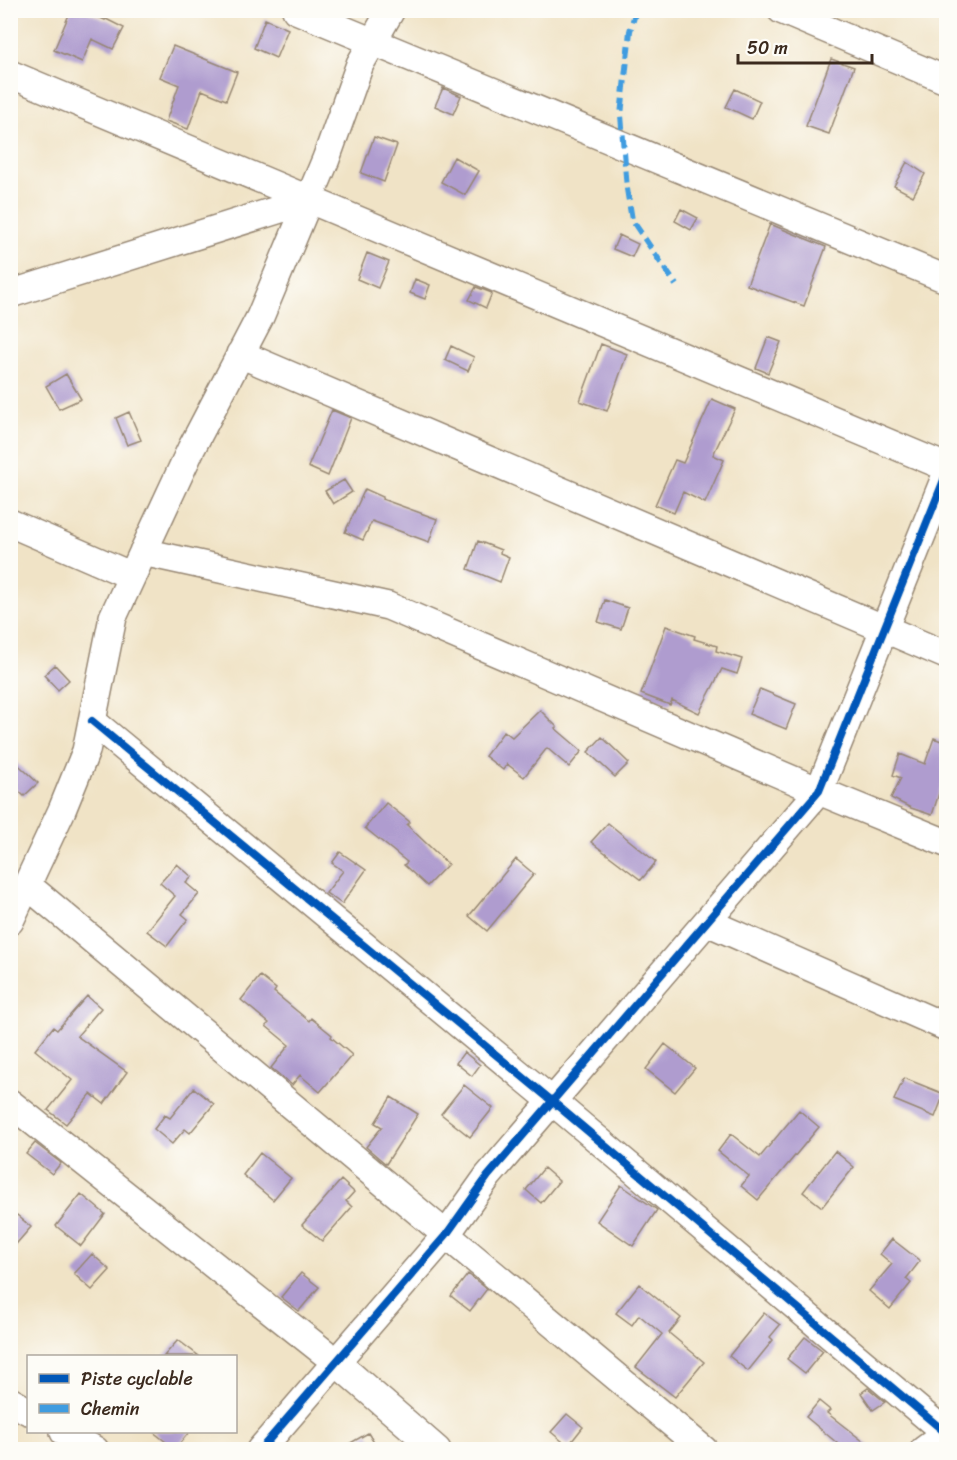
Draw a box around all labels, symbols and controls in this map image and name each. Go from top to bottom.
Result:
scale bar [738,27,872,65]
text: 50 m [747,32,788,64]
legend [27,1355,237,1433]
text: Piste cyclable [81,1363,193,1395]
text: Chemin [81,1393,140,1425]

